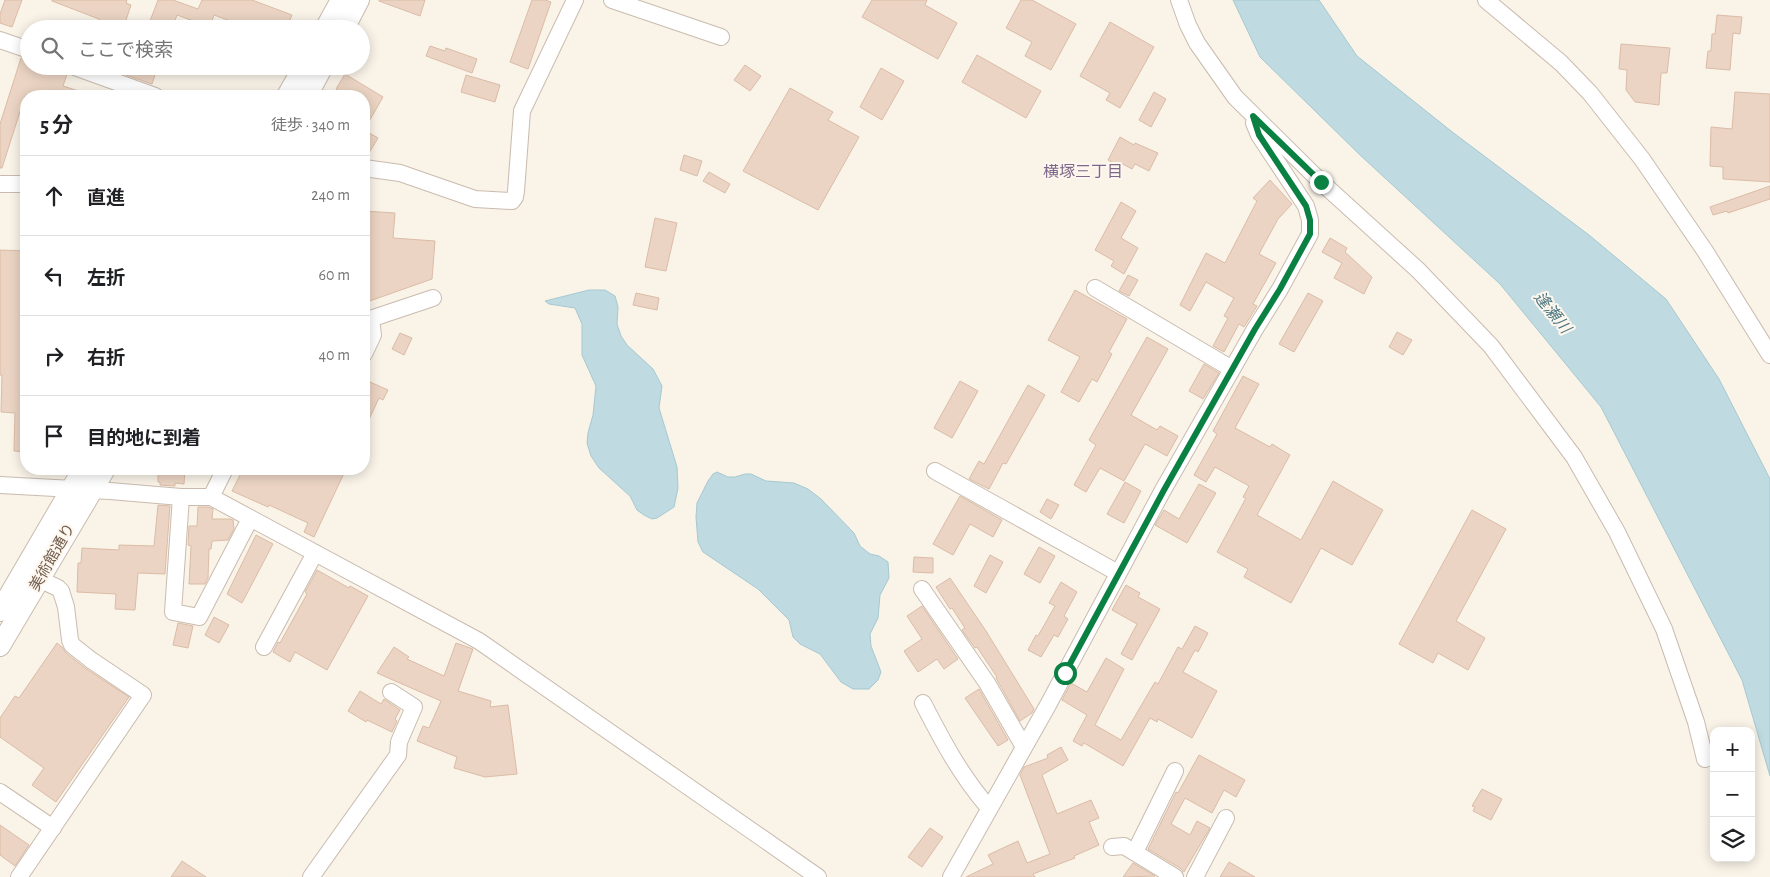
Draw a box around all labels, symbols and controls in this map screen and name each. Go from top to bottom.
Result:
search box [20,20,370,75]
icon: search [38,34,66,62]
text: ここで検索 [78,41,173,60]
text: 5 分 [40,115,73,136]
text: 徒歩 · 340 m [271,117,350,133]
district label: 横塚三丁目 [1043,164,1123,180]
route end [1310,171,1333,194]
icon: ahead [40,182,68,210]
text: 240 m [311,187,350,203]
text: 直進 [87,189,125,208]
icon: left [40,262,68,290]
text: 60 m [319,267,350,283]
text: 左折 [87,269,125,288]
water label: 逢瀬川 [1531,288,1576,338]
icon: right [40,342,68,370]
text: 40 m [318,347,350,363]
text: 右折 [87,349,125,368]
icon: arrive [40,422,68,450]
text: 目的地に到着 [87,429,201,448]
street label: 美術館通り [25,520,78,593]
route start [1054,662,1077,685]
map controls [1710,727,1755,862]
button: + [1710,727,1755,772]
button: − [1710,772,1755,817]
button: layers [1710,817,1755,862]

